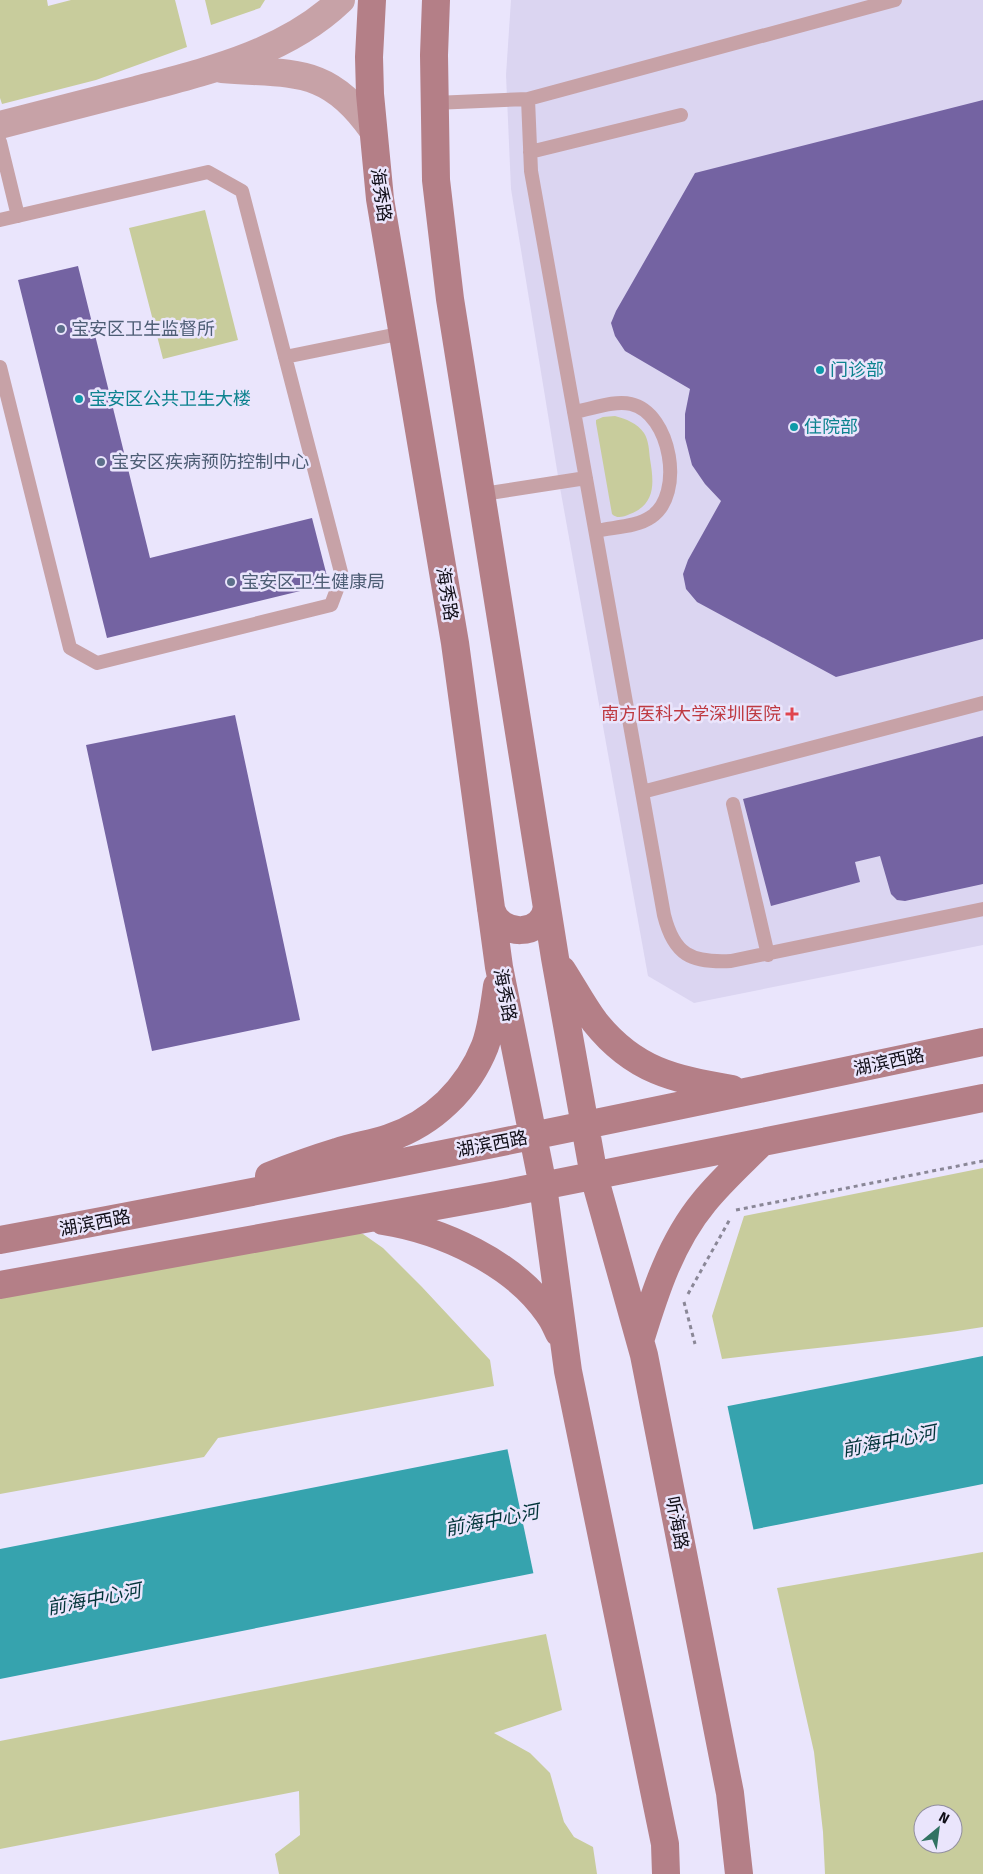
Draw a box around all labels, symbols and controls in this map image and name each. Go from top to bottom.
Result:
street label: 海秀路 [366,167,396,223]
place label: 宝安区卫生监督所 [71,318,215,340]
marker: 宝安区卫生监督所 [55,323,67,335]
place label: 门诊部 [830,359,884,381]
marker: 门诊部 [814,364,826,376]
place label: 宝安区公共卫生大楼 [89,388,251,410]
marker: 宝安区公共卫生大楼 [73,393,85,405]
place label: 住院部 [804,416,858,438]
marker: 住院部 [788,421,800,433]
place label: 宝安区疾病预防控制中心 [111,451,309,473]
marker: 宝安区疾病预防控制中心 [95,456,107,468]
street label: 海秀路 [432,566,462,622]
place label: 宝安区卫生健康局 [241,571,385,593]
marker: 宝安区卫生健康局 [225,576,237,588]
place label: 南方医科大学深圳医院 [601,703,781,725]
marker: 南方医科大学深圳医院 [785,707,799,721]
street label: 海秀路 [489,966,521,1024]
street label: 湖滨西路 [851,1044,927,1080]
street label: 湖滨西路 [455,1126,529,1162]
street label: 湖滨西路 [58,1205,132,1241]
water label: 前海中心河 [840,1420,942,1461]
street label: 听海路 [661,1494,693,1552]
water label: 前海中心河 [443,1499,545,1540]
water label: 前海中心河 [45,1578,147,1619]
north arrow [913,1804,963,1854]
text: N [936,1808,952,1828]

